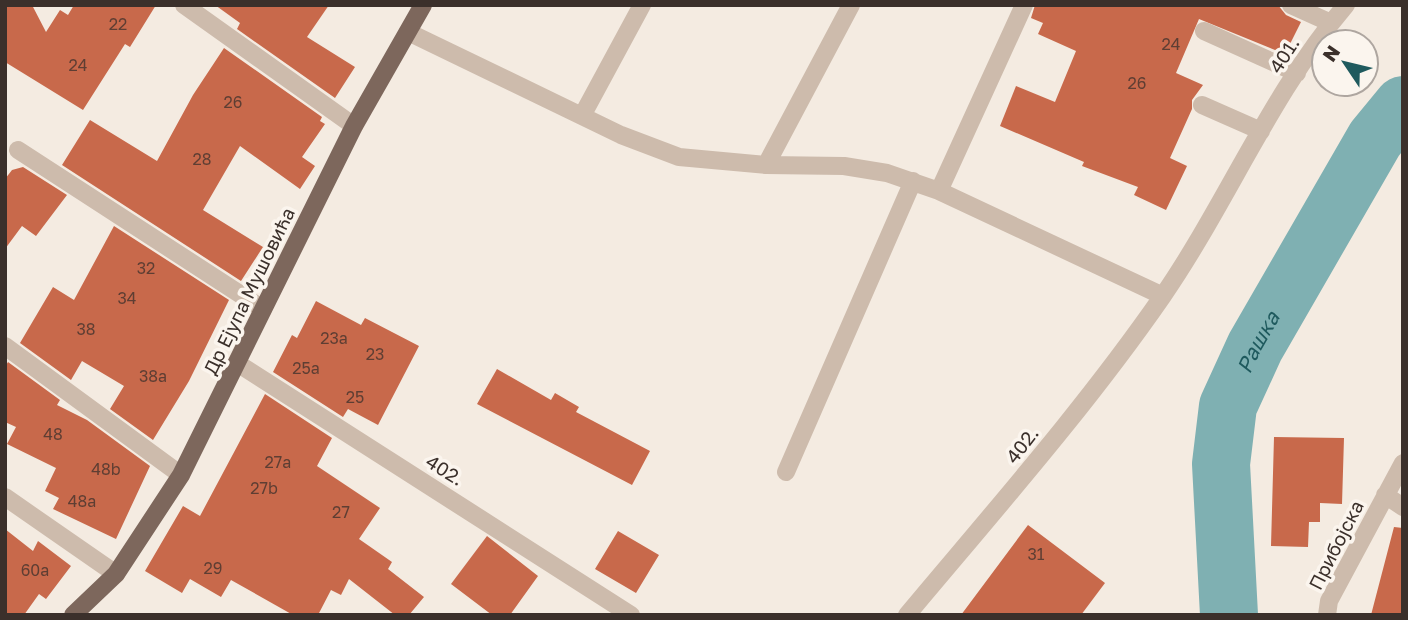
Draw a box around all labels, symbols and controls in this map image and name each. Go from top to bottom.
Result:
house number: 22 [109,14,127,34]
north arrow [1310,28,1380,98]
street label: 401. [1264,32,1304,77]
house number: 24 [1161,34,1181,54]
text: N [1317,40,1344,65]
house number: 24 [68,55,88,75]
house number: 26 [1128,73,1146,93]
house number: 26 [224,92,242,112]
house number: 28 [192,149,212,169]
street label: Др Ејупа Мушовића [198,203,299,378]
house number: 32 [137,258,155,278]
house number: 34 [117,288,137,308]
water label: Рашка [1231,306,1285,377]
house number: 38 [76,319,96,339]
house number: 23a [320,328,348,348]
house number: 23 [366,344,384,364]
house number: 25a [292,358,320,378]
house number: 38a [139,366,167,386]
house number: 25 [346,387,364,407]
street label: 402. [1000,422,1043,468]
house number: 48 [43,424,63,444]
street label: 402. [422,449,468,490]
house number: 27a [265,452,291,472]
house number: 48b [91,459,121,479]
house number: 27b [250,478,278,498]
house number: 48a [68,491,96,511]
street label: Прибојска [1303,496,1368,593]
house number: 27 [332,502,350,522]
house number: 31 [1027,544,1045,564]
house number: 29 [204,558,222,578]
house number: 60a [21,560,49,580]

